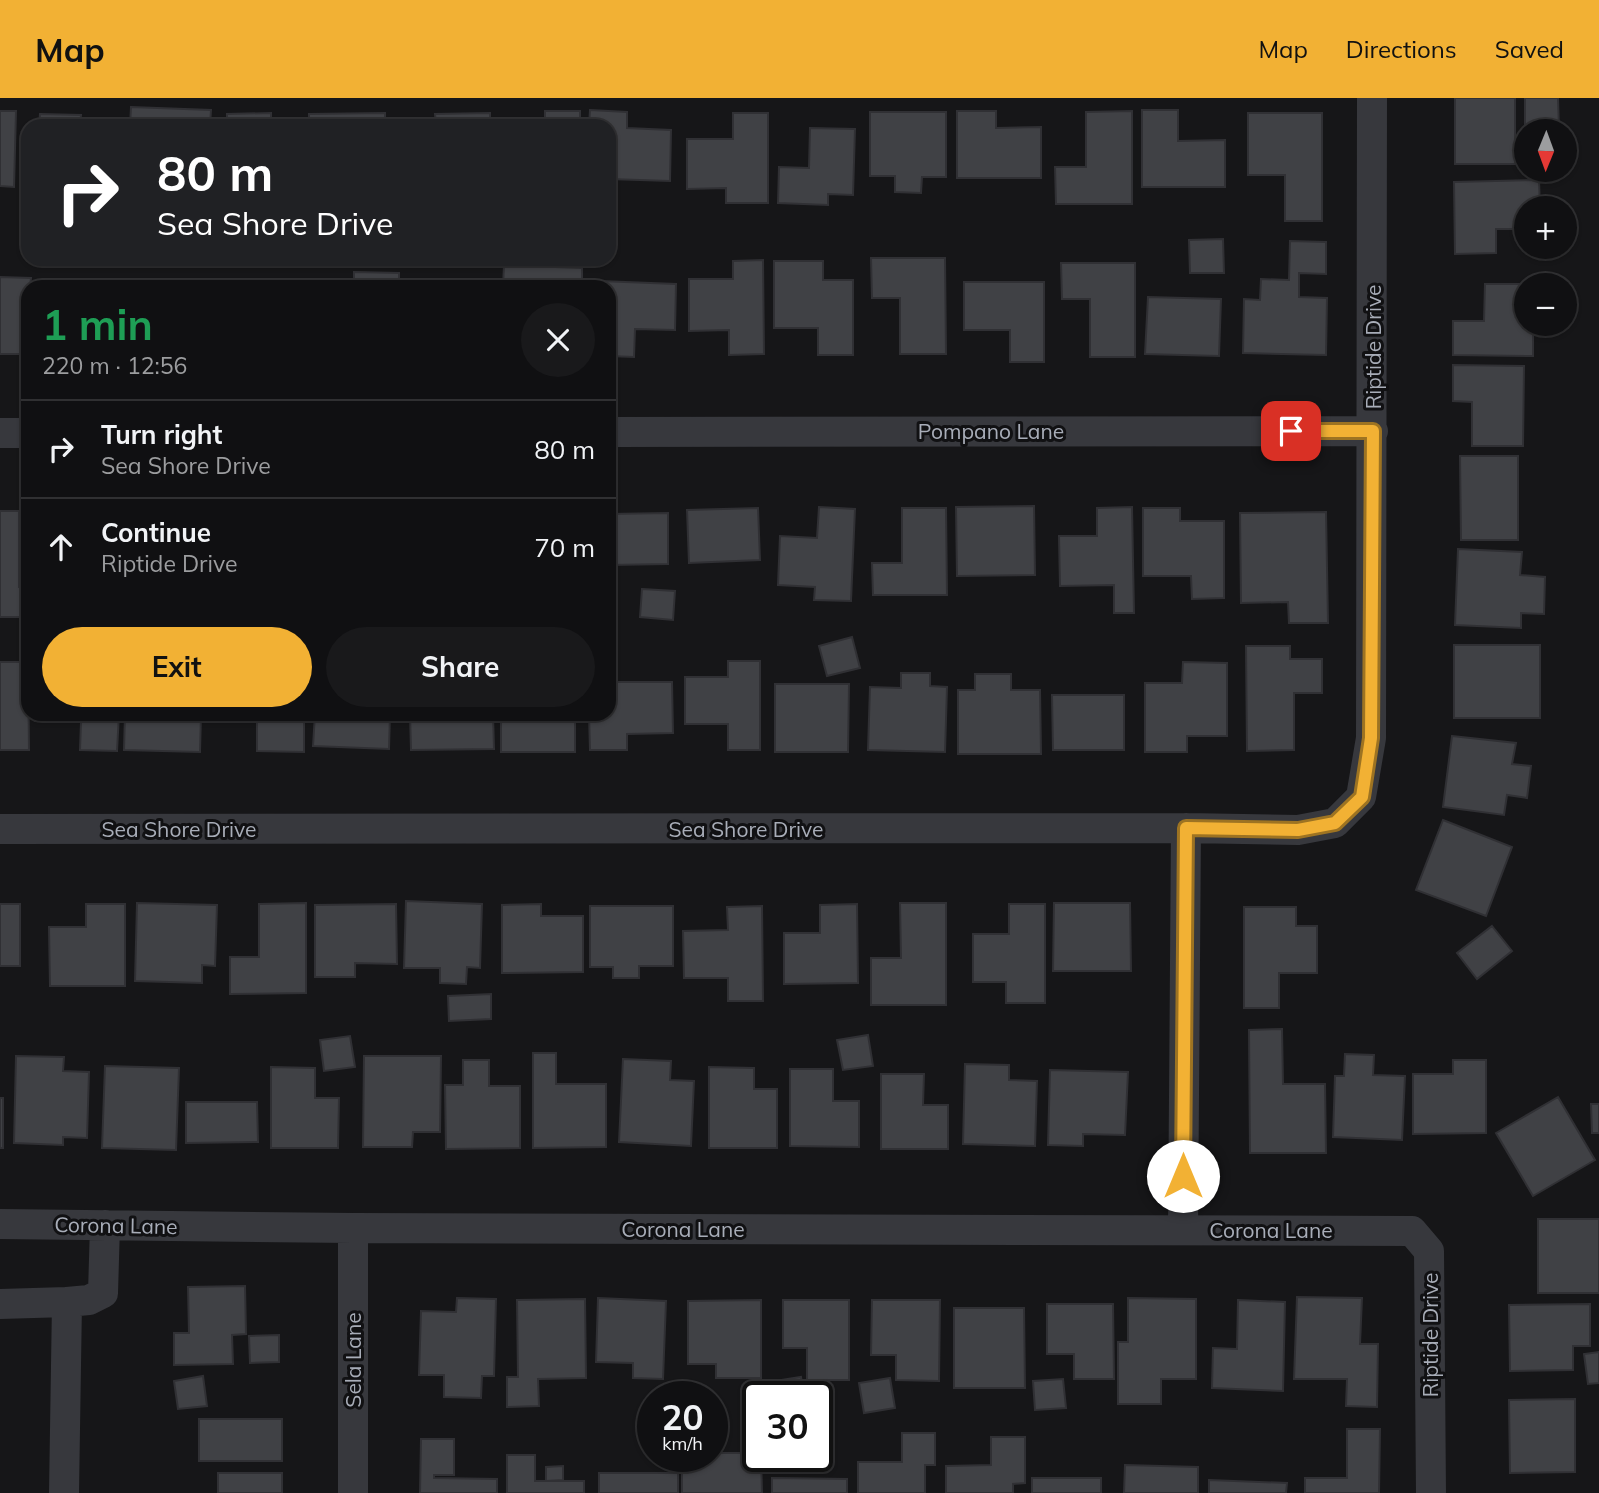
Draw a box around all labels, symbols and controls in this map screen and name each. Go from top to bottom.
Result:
text: Map [35,29,105,70]
text: Map [1258,34,1308,64]
text: Directions [1346,34,1457,64]
text: Saved [1495,34,1564,64]
north arrow [1514,119,1577,182]
map controls [1514,119,1577,336]
text: 80 m [157,142,273,203]
icon: right [42,147,133,238]
button: + [1514,196,1577,259]
text: Sea Shore Drive [157,203,393,243]
button: − [1514,273,1577,336]
street label: Riptide Drive [1360,285,1386,409]
text: 1 min [42,298,153,351]
button: close [521,303,595,377]
text: 220 m · 12:56 [42,351,187,380]
pin [1261,401,1321,461]
icon: arrive [1272,412,1310,450]
text: Turn right [101,418,222,451]
street label: Pompano Lane [918,418,1064,444]
icon: right [42,430,80,468]
text: 80 m [534,433,595,466]
text: Sea Shore Drive [101,451,271,480]
text: Continue [101,516,211,549]
icon: ahead [42,528,80,566]
text: 70 m [534,531,595,564]
text: Riptide Drive [101,549,237,578]
button: Exit [42,627,312,707]
button: Share [326,627,595,707]
street label: Sea Shore Drive [101,816,257,842]
street label: Sea Shore Drive [668,816,824,842]
position arrow [1146,1139,1220,1213]
street label: Corona Lane [54,1211,178,1239]
street label: Corona Lane [621,1216,745,1242]
street label: Corona Lane [1209,1217,1333,1243]
street label: Riptide Drive [1417,1273,1443,1397]
street label: Sela Lane [340,1312,366,1408]
speed limit sign: 30 [742,1381,833,1472]
text: 20 [661,1395,704,1439]
text: km/h [662,1432,703,1455]

